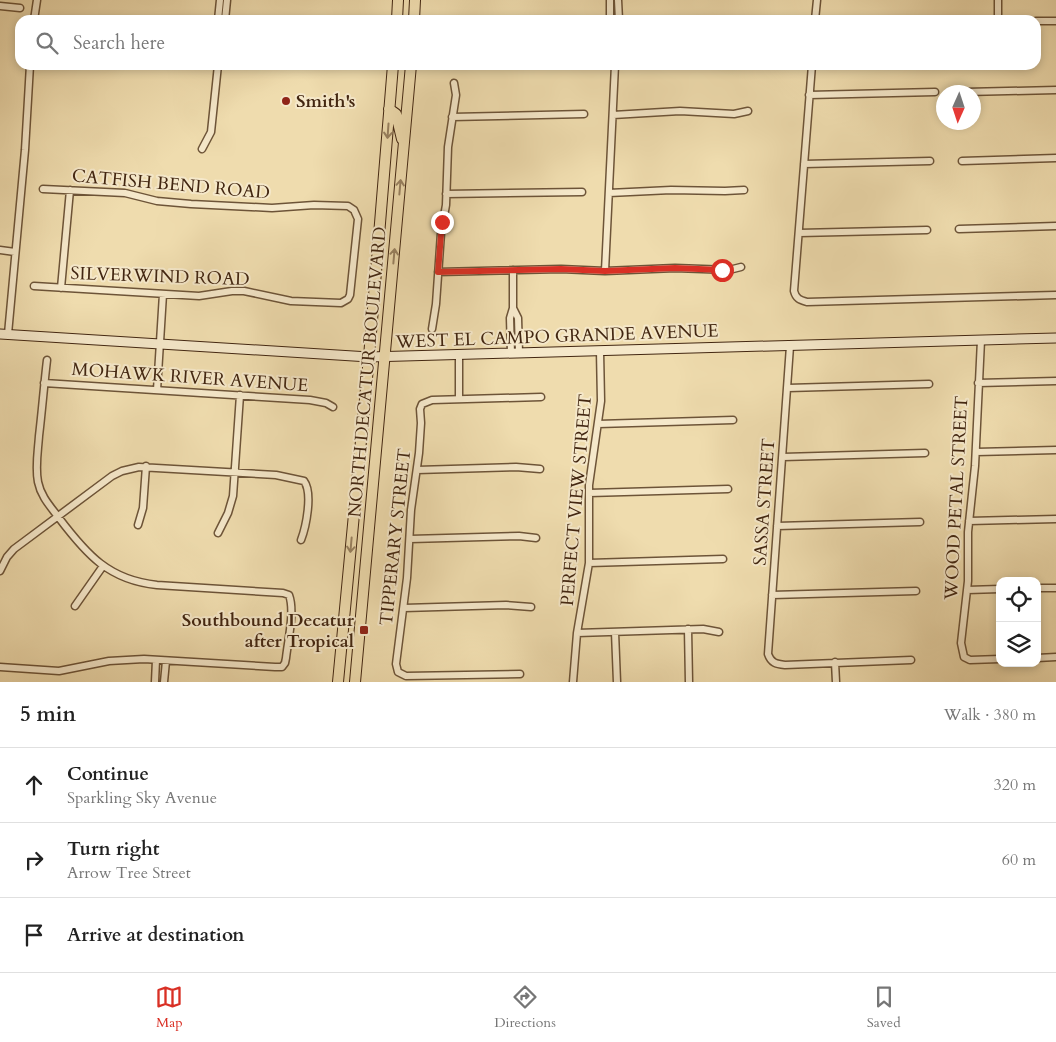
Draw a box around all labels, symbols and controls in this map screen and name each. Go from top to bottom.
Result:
search box [15,15,1041,70]
icon: search [33,29,61,57]
text: Search here [73,30,165,56]
north arrow [936,85,981,130]
place label: Smith's [296,89,356,114]
marker: Smith's [280,95,292,107]
one-way arrow [383,123,392,139]
street label: CATFISH BEND ROAD [71,163,271,206]
one-way arrow [395,180,405,196]
route end [431,211,454,234]
street label: NORTH DECATUR BOULEVARD [342,226,393,518]
one-way arrow [389,248,398,264]
route start [711,259,734,282]
street label: SILVERWIND ROAD [70,261,250,292]
street label: WEST EL CAMPO GRANDE AVENUE [394,318,719,355]
street label: MOHAWK RIVER AVENUE [71,357,309,398]
street label: PERFECT VIEW STREET [555,393,598,607]
street label: WOOD PETAL STREET [939,395,974,602]
street label: SASSA STREET [748,438,781,567]
street label: TIPPERARY STREET [374,447,417,627]
one-way arrow [346,537,356,553]
map controls [996,577,1041,667]
button: locate [996,577,1041,622]
place label: Southbound Decatur after Tropical [182,608,355,654]
button: layers [996,622,1041,667]
marker: Southbound Decatur after Tropical [358,624,370,636]
text: 5 min [20,700,76,729]
text: Walk · 380 m [944,704,1036,726]
text: Continue [67,761,149,787]
icon: ahead [20,771,48,799]
text: 320 m [994,774,1036,796]
text: Sparkling Sky Avenue [67,787,217,809]
text: Turn right [67,836,159,862]
icon: right [20,846,48,874]
text: 60 m [1002,849,1036,871]
text: Arrow Tree Street [67,862,191,884]
icon: arrive [20,921,48,949]
text: Arrive at destination [67,922,244,948]
tab: Map [155,983,183,1032]
tab: Directions [494,983,556,1032]
tab: Saved [867,983,901,1032]

